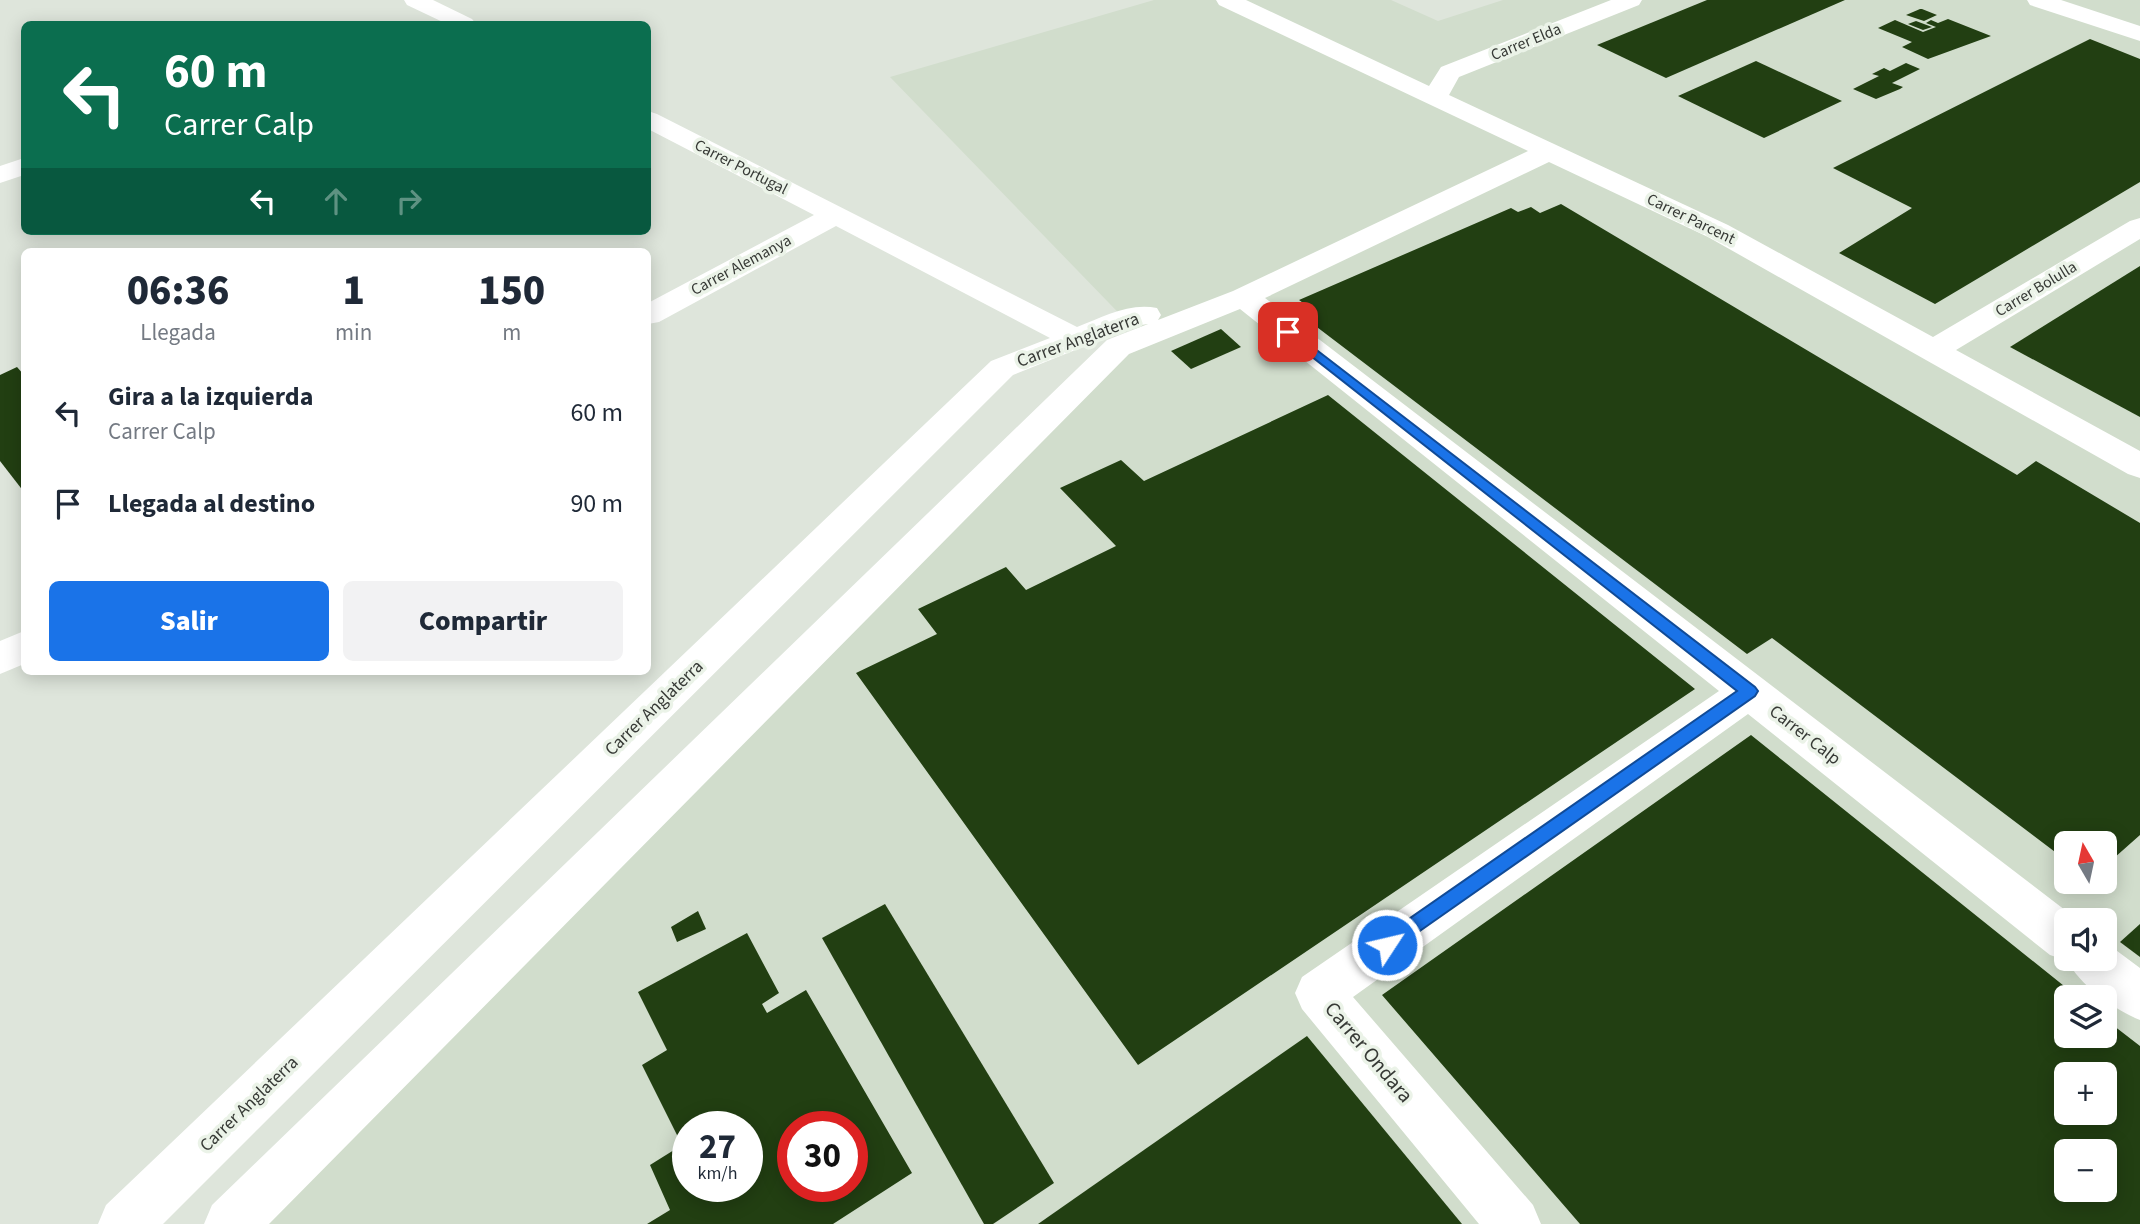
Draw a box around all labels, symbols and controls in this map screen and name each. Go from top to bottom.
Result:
street label: Carrer Elda [1487,18,1565,66]
text: 60 m [164,37,268,107]
icon: left [49,49,140,140]
text: Carrer Calp [164,102,314,148]
street label: Carrer Portugal [691,134,791,200]
icon: left [244,182,282,220]
icon: ahead [317,182,355,220]
icon: right [390,182,428,220]
street label: Carrer Parcent [1643,188,1739,250]
street label: Carrer Alemanya [687,229,795,301]
street label: Carrer Bolulla [1991,256,2081,322]
text: 06:36 [127,261,229,321]
text: 1 [342,261,365,321]
text: 150 [478,261,545,321]
pin [1258,302,1318,362]
street label: Carrer Anglaterra [1013,306,1143,374]
icon: arrive [1269,313,1307,351]
text: Llegada [140,316,216,349]
text: min [335,316,372,349]
text: m [502,316,521,349]
text: Gira a la izquierda [108,378,313,415]
icon: left [49,394,87,432]
text: 60 m [570,394,623,431]
text: Carrer Calp [108,415,216,448]
icon: arrive [49,485,87,523]
text: Llegada al destino [108,485,315,522]
text: 90 m [570,485,623,522]
button: Salir [49,581,329,661]
button: Compartir [343,581,623,661]
street label: Carrer Anglaterra [599,654,709,762]
street label: Carrer Calp [1764,699,1846,771]
north arrow [2054,831,2118,894]
map controls [2054,831,2117,1202]
position arrow [1350,908,1424,982]
button: sound [2054,908,2117,971]
button: layers [2054,985,2117,1048]
street label: Carrer Ondara [1318,995,1420,1109]
street label: Carrer Anglaterra [194,1050,304,1158]
button: + [2054,1062,2117,1125]
speed limit sign: 30 [777,1111,868,1202]
text: 27 [699,1122,736,1172]
button: − [2054,1139,2117,1202]
text: km/h [698,1161,737,1186]

